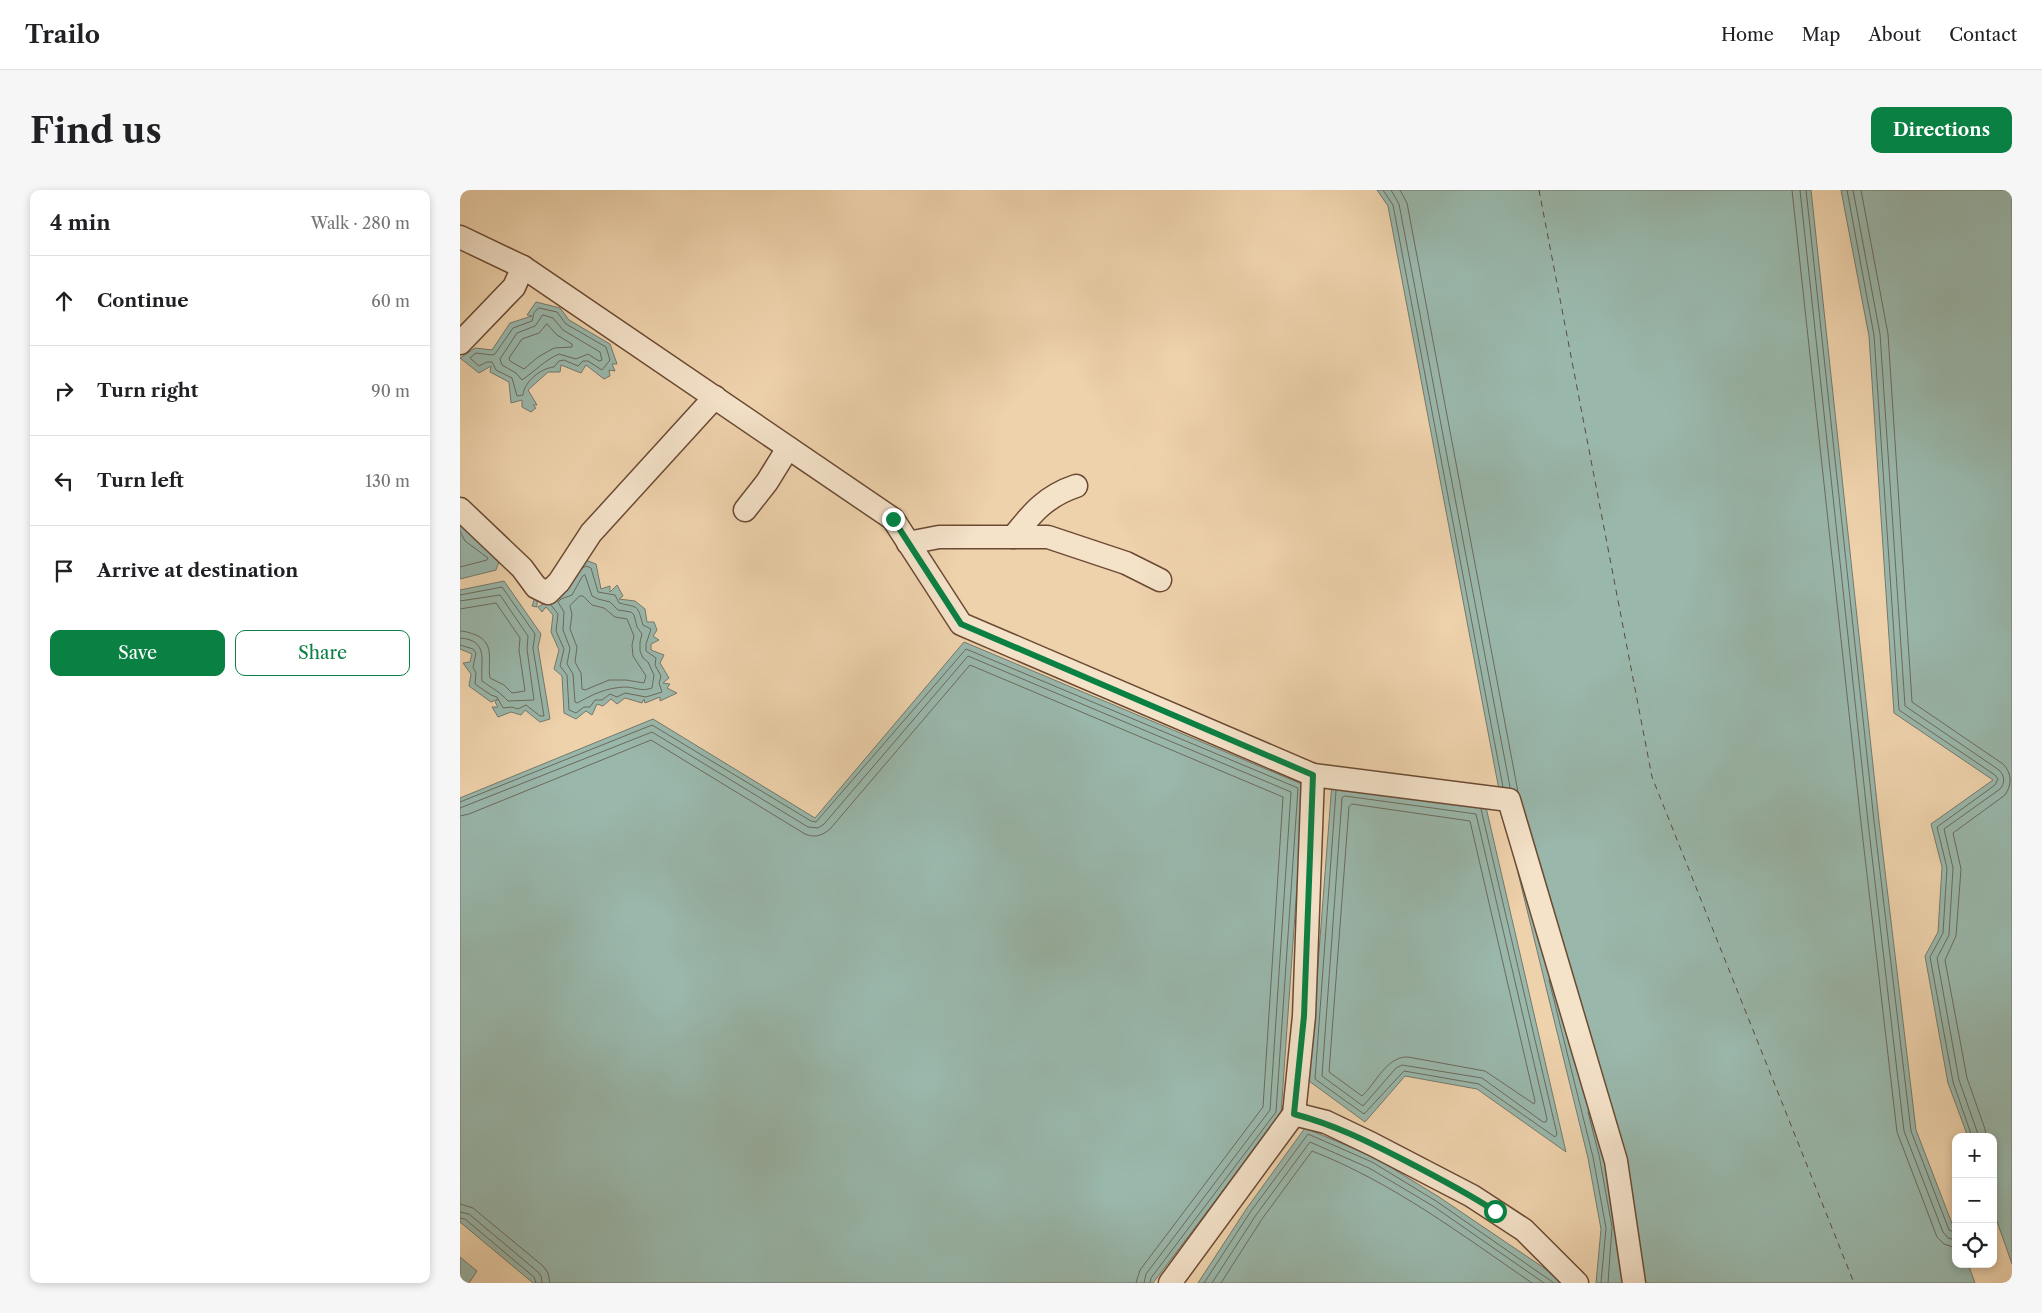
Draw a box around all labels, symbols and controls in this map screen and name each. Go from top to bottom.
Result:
text: Trailo [25,20,100,49]
text: Home [1721,24,1774,46]
text: Map [1802,24,1840,46]
text: About [1868,24,1921,46]
text: Contact [1949,24,2017,46]
button: Directions [1871,107,2012,153]
text: Find us [30,109,162,152]
text: 4 min [50,210,111,235]
text: Walk · 280 m [311,213,410,233]
icon: ahead [50,287,78,315]
text: Continue [97,289,189,312]
text: 60 m [371,291,410,311]
icon: right [50,377,78,405]
text: Turn right [97,379,198,402]
text: 90 m [371,381,410,401]
icon: left [50,467,78,495]
text: Turn left [97,469,184,492]
text: 130 m [365,471,410,491]
route end [882,508,905,531]
icon: arrive [50,557,78,585]
text: Arrive at destination [97,559,298,582]
button: Save [50,630,225,676]
button: Share [235,630,410,676]
map controls [1952,1133,1997,1268]
button: + [1952,1133,1997,1178]
button: − [1952,1178,1997,1223]
route start [1484,1200,1507,1223]
button: locate [1952,1223,1997,1268]

